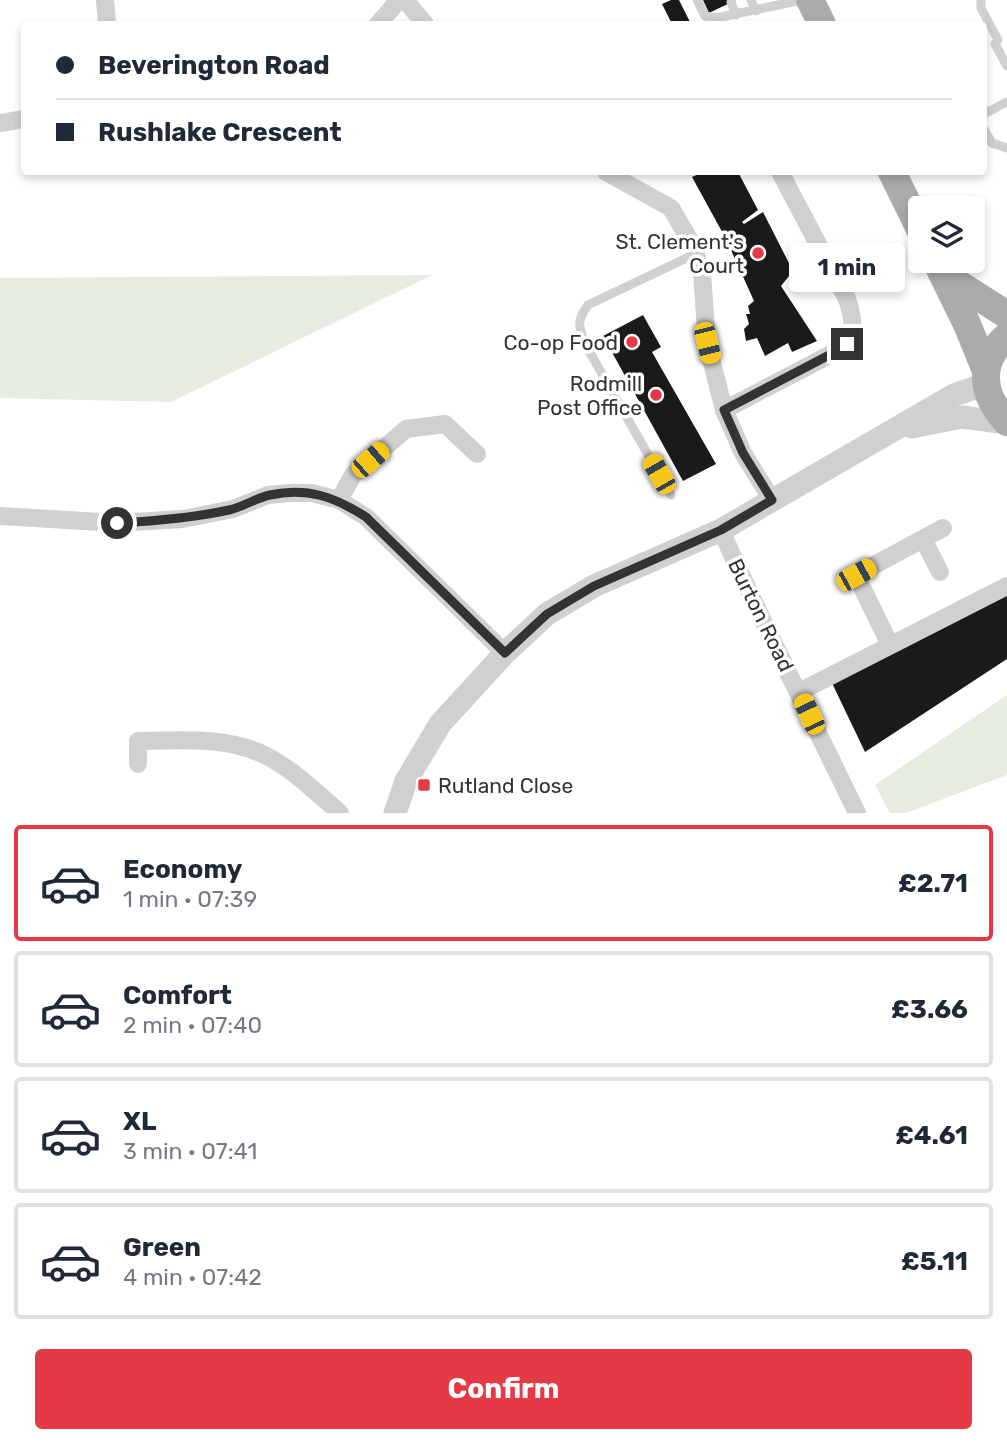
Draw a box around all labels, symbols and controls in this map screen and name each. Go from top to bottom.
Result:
text: Beverington Road [98,50,330,81]
text: Rushlake Crescent [98,117,342,148]
map controls [908,196,985,273]
button: layers [908,196,985,273]
place label: St. Clement's Court [615,229,744,278]
callout: 1 min [789,243,905,292]
marker: St. Clement's Court [750,245,766,261]
text: 1 min [818,253,876,281]
car [692,320,723,366]
route end [831,328,863,360]
place label: Co-op Food [503,330,618,355]
marker: Co-op Food [624,334,640,350]
place label: Rodmill Post Office [537,371,642,420]
marker: Rodmill Post Office [648,387,664,403]
car [348,438,393,482]
car [640,451,679,497]
route start [101,507,133,539]
street label: Burton Road [723,554,799,676]
car [833,556,880,594]
car [791,691,828,737]
place label: Rutland Close [438,773,573,798]
marker: Rutland Close [416,777,432,793]
icon: car [39,852,102,915]
text: Economy [123,854,242,885]
text: £2.71 [898,868,968,899]
text: 1 min · 07:39 [123,885,257,913]
icon: car [39,978,102,1041]
text: Comfort [123,980,232,1011]
text: £3.66 [891,994,968,1025]
text: 2 min · 07:40 [123,1011,262,1039]
icon: car [39,1104,102,1167]
text: XL [123,1106,156,1137]
text: £4.61 [895,1120,968,1151]
text: 3 min · 07:41 [123,1137,257,1165]
icon: car [39,1230,102,1293]
text: Green [123,1232,201,1263]
text: £5.11 [901,1246,968,1277]
text: 4 min · 07:42 [123,1263,262,1291]
button: Confirm [35,1349,972,1429]

